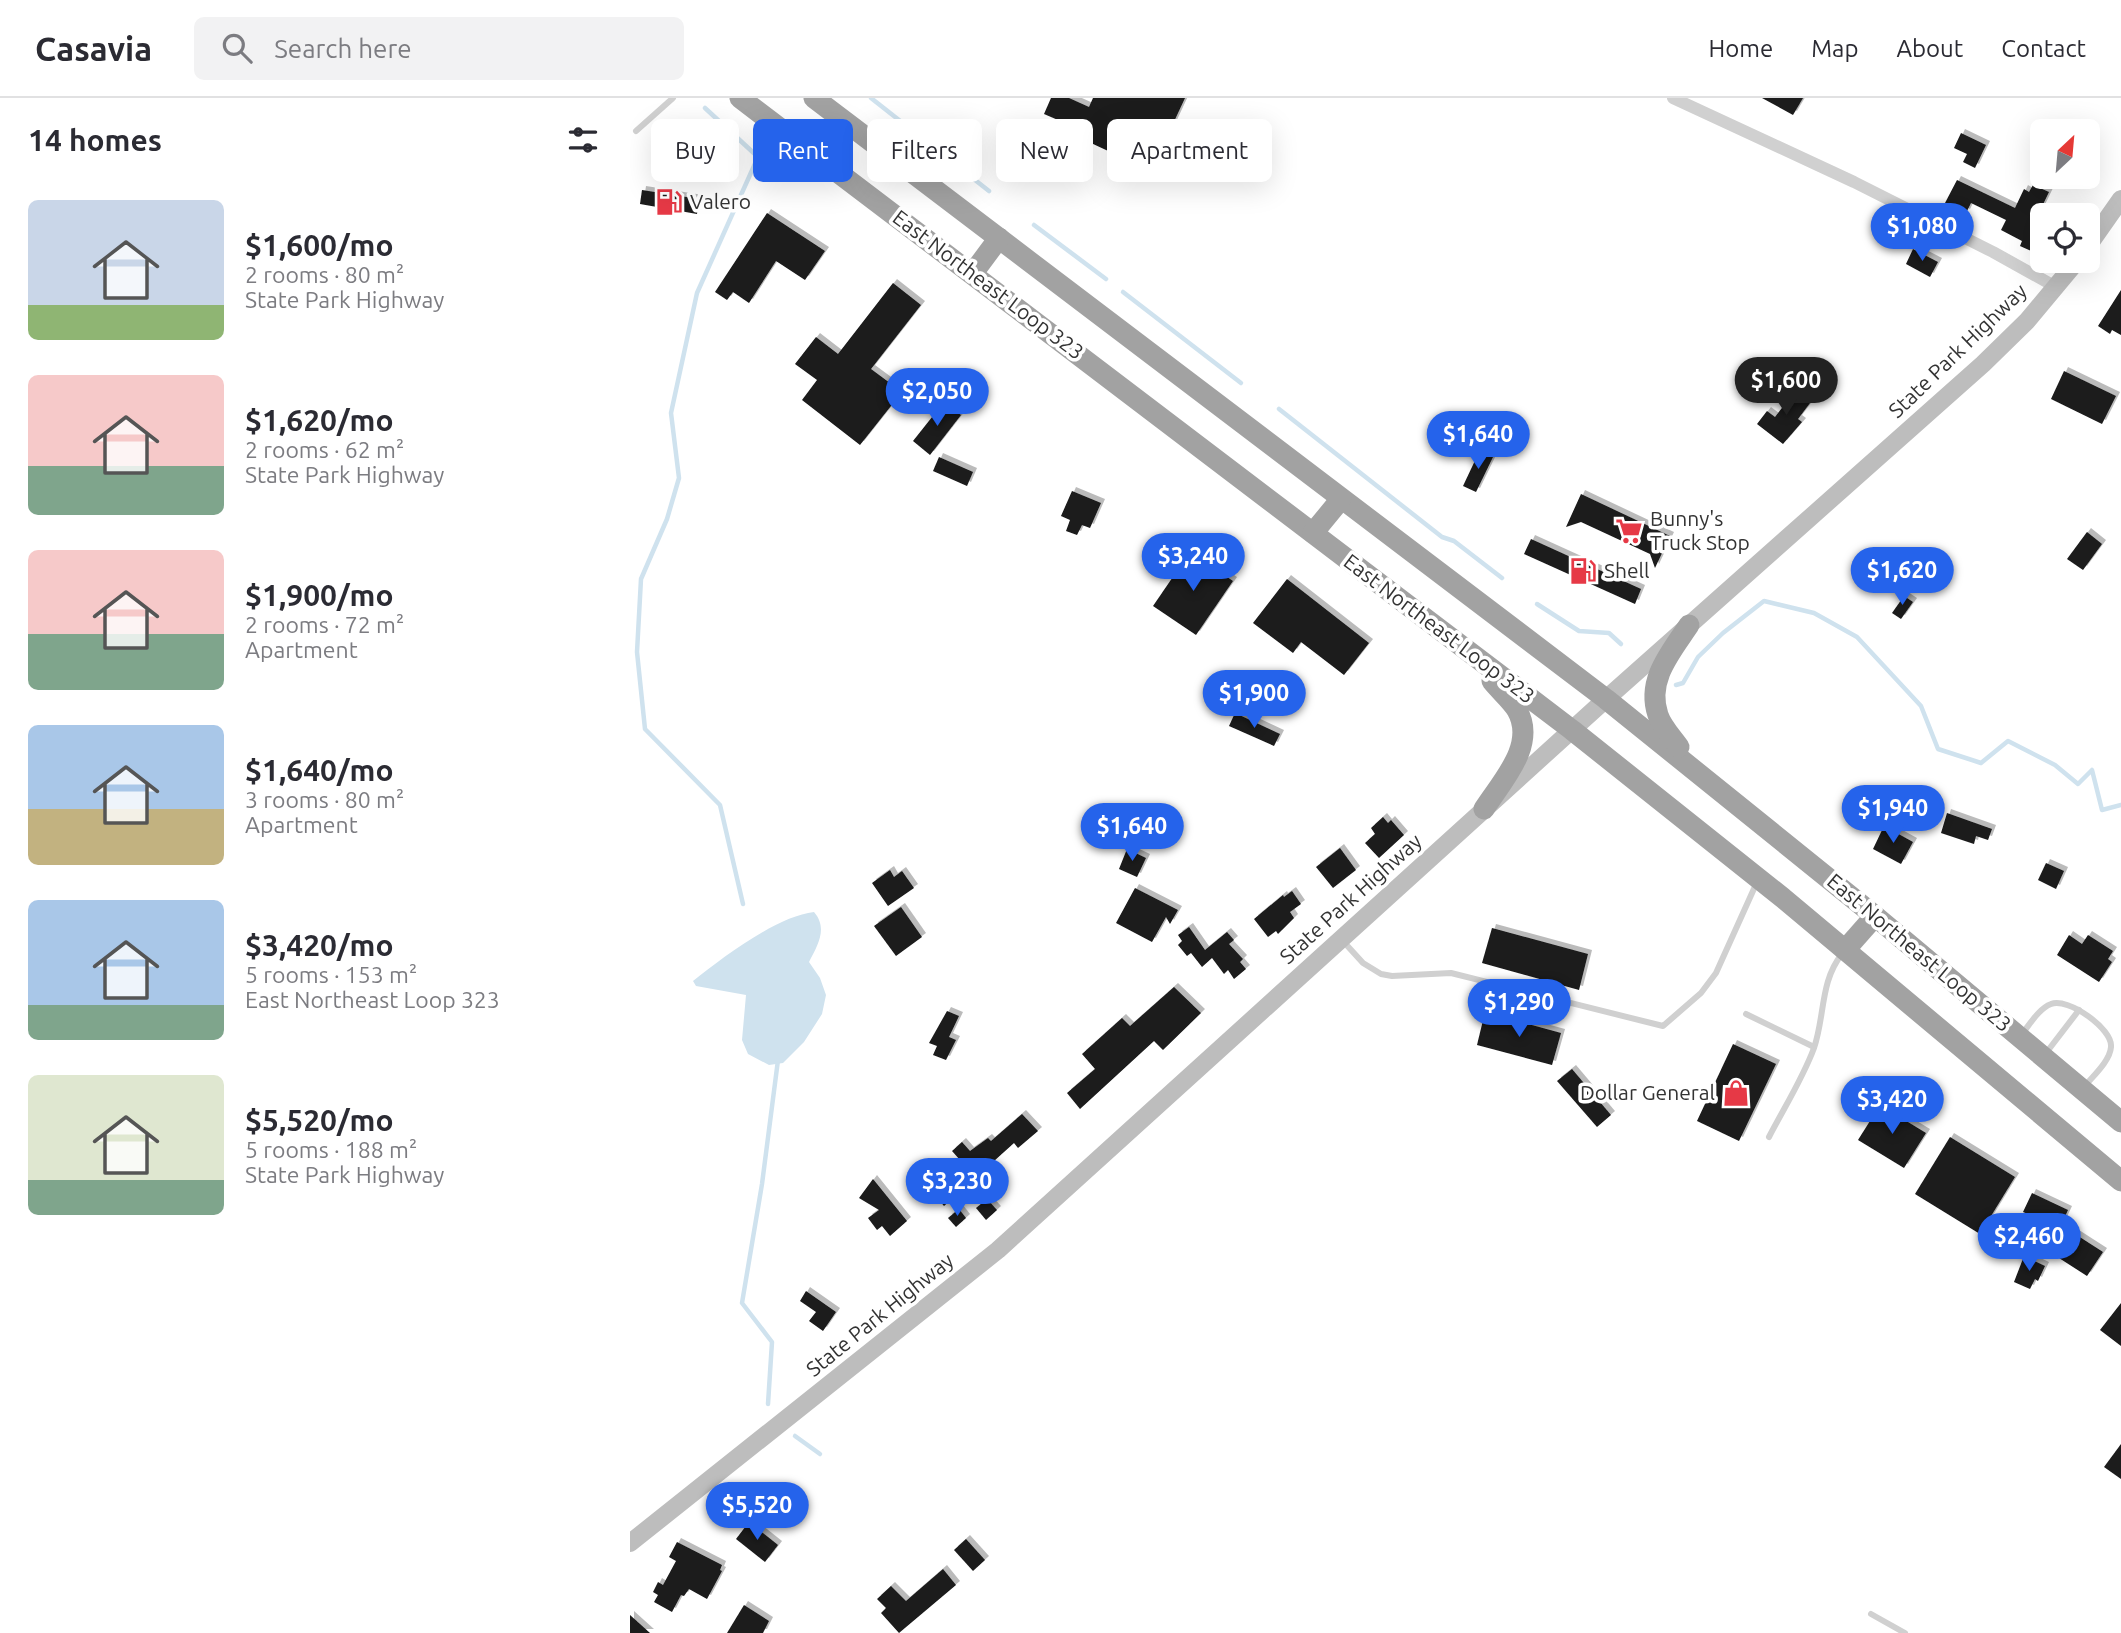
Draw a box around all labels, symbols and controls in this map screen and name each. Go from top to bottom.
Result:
search box [194,17,684,80]
icon: search [218,29,256,67]
text: Casavia [35,30,152,67]
text: Search here [274,34,412,63]
text: Home [1708,35,1773,62]
text: Map [1811,35,1858,62]
text: About [1896,35,1963,62]
text: Contact [2001,35,2086,62]
chip: Buy [651,119,739,182]
chip: Rent [753,119,853,182]
chip: Filters [867,119,982,182]
chip: New [996,119,1093,182]
chip: Apartment [1107,119,1272,182]
north arrow [2030,119,2100,189]
map controls [2030,119,2100,273]
icon: filters [564,121,602,159]
text: 14 homes [28,123,162,157]
fuel station icon: Valero [654,187,684,217]
place label: Valero [690,189,751,213]
button: locate [2030,203,2100,273]
pin: $1,080 [1865,204,1979,263]
street label: East Northeast Loop 323 [888,205,1089,364]
text: $1,080 [1887,213,1957,238]
icon: home [84,228,168,312]
text: $1,600/mo [245,228,394,262]
text: 2 rooms · 80 m² [245,262,404,287]
street label: State Park Highway [1883,278,2031,422]
text: State Park Highway [245,287,444,312]
pin: $1,600 [1729,358,1843,417]
text: $1,600 [1751,367,1821,392]
pin: $2,050 [880,368,994,428]
text: $2,050 [902,378,972,403]
icon: home [84,403,168,487]
text: $1,620/mo [245,403,394,437]
pin: $1,640 [1421,412,1535,471]
text: $1,640 [1443,421,1513,446]
text: 2 rooms · 62 m² [245,437,404,462]
text: State Park Highway [245,462,444,487]
place label: Bunny's Truck Stop [1650,506,1750,554]
supermarket icon: Bunny's Truck Stop [1614,516,1644,546]
pin: $3,240 [1136,533,1250,593]
text: $3,240 [1158,543,1228,568]
pin: $1,620 [1845,547,1959,607]
street label: East Northeast Loop 323 [1339,549,1540,708]
fuel station icon: Shell [1568,556,1598,586]
text: $1,620 [1867,557,1937,582]
place label: Shell [1604,558,1650,582]
icon: home [84,578,168,662]
text: $1,900/mo [245,578,394,612]
text: 2 rooms · 72 m² [245,612,404,637]
text: Apartment [245,637,358,662]
pin: $1,900 [1197,670,1311,730]
text: $1,900 [1219,680,1289,705]
icon: home [84,753,168,837]
text: $1,640/mo [245,753,394,787]
pin: $1,940 [1836,786,1950,845]
text: 3 rooms · 80 m² [245,787,404,812]
text: $1,940 [1858,795,1928,820]
pin: $1,640 [1075,804,1189,863]
text: Apartment [245,812,358,837]
text: $1,640 [1097,813,1167,838]
street label: State Park Highway [1275,828,1426,968]
street label: East Northeast Loop 323 [1823,868,2016,1036]
icon: home [84,928,168,1012]
text: $3,420/mo [245,928,394,962]
text: 5 rooms · 153 m² [245,962,417,987]
pin: $1,290 [1462,979,1576,1039]
text: East Northeast Loop 323 [245,987,500,1012]
text: $1,290 [1484,989,1554,1014]
pin: $3,420 [1835,1076,1949,1136]
shop icon: Dollar General [1721,1078,1751,1108]
place label: Dollar General [1580,1080,1715,1104]
text: $3,420 [1857,1086,1927,1111]
icon: home [84,1103,168,1187]
text: $5,520/mo [245,1103,394,1137]
text: 5 rooms · 188 m² [245,1137,417,1162]
pin: $3,230 [900,1158,1014,1218]
text: State Park Highway [245,1162,444,1187]
text: $3,230 [922,1168,992,1193]
pin: $2,460 [1972,1214,2086,1273]
text: $2,460 [1994,1223,2064,1248]
street label: State Park Highway [801,1248,958,1381]
pin: $5,520 [700,1482,814,1542]
text: $5,520 [722,1492,792,1517]

